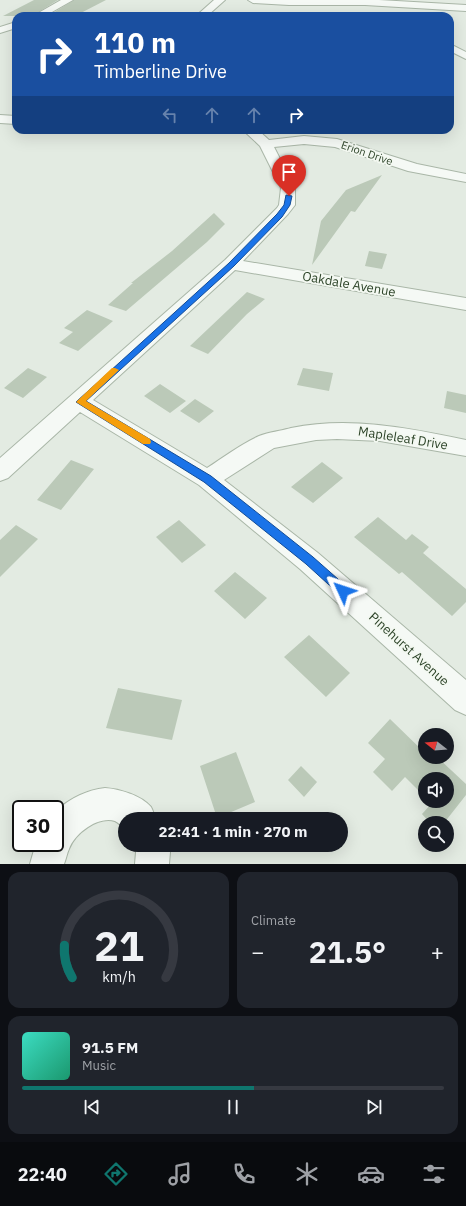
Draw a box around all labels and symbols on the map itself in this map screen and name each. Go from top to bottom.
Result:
street label: Erion Drive [339,138,395,168]
pin [272,155,306,196]
street label: Oakdale Avenue [301,267,397,301]
street label: Mapleleaf Drive [357,423,449,453]
position arrow [322,570,364,612]
street label: Pinehurst Avenue [365,608,453,690]
north arrow [418,728,454,764]
speed limit sign: 30 [12,800,64,852]

